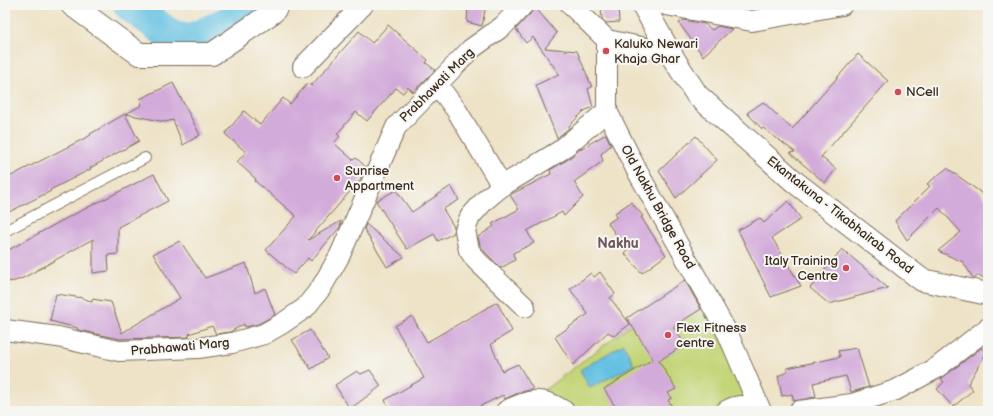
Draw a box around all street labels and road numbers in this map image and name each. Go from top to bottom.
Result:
street label: Prabhawati Marg [396,44,478,126]
street label: Old Nakhu Bridge Road [617,142,699,272]
street label: Ekantakuna - Tikabhairab Road [763,153,917,277]
street label: Prabhawati Marg [130,335,230,359]

